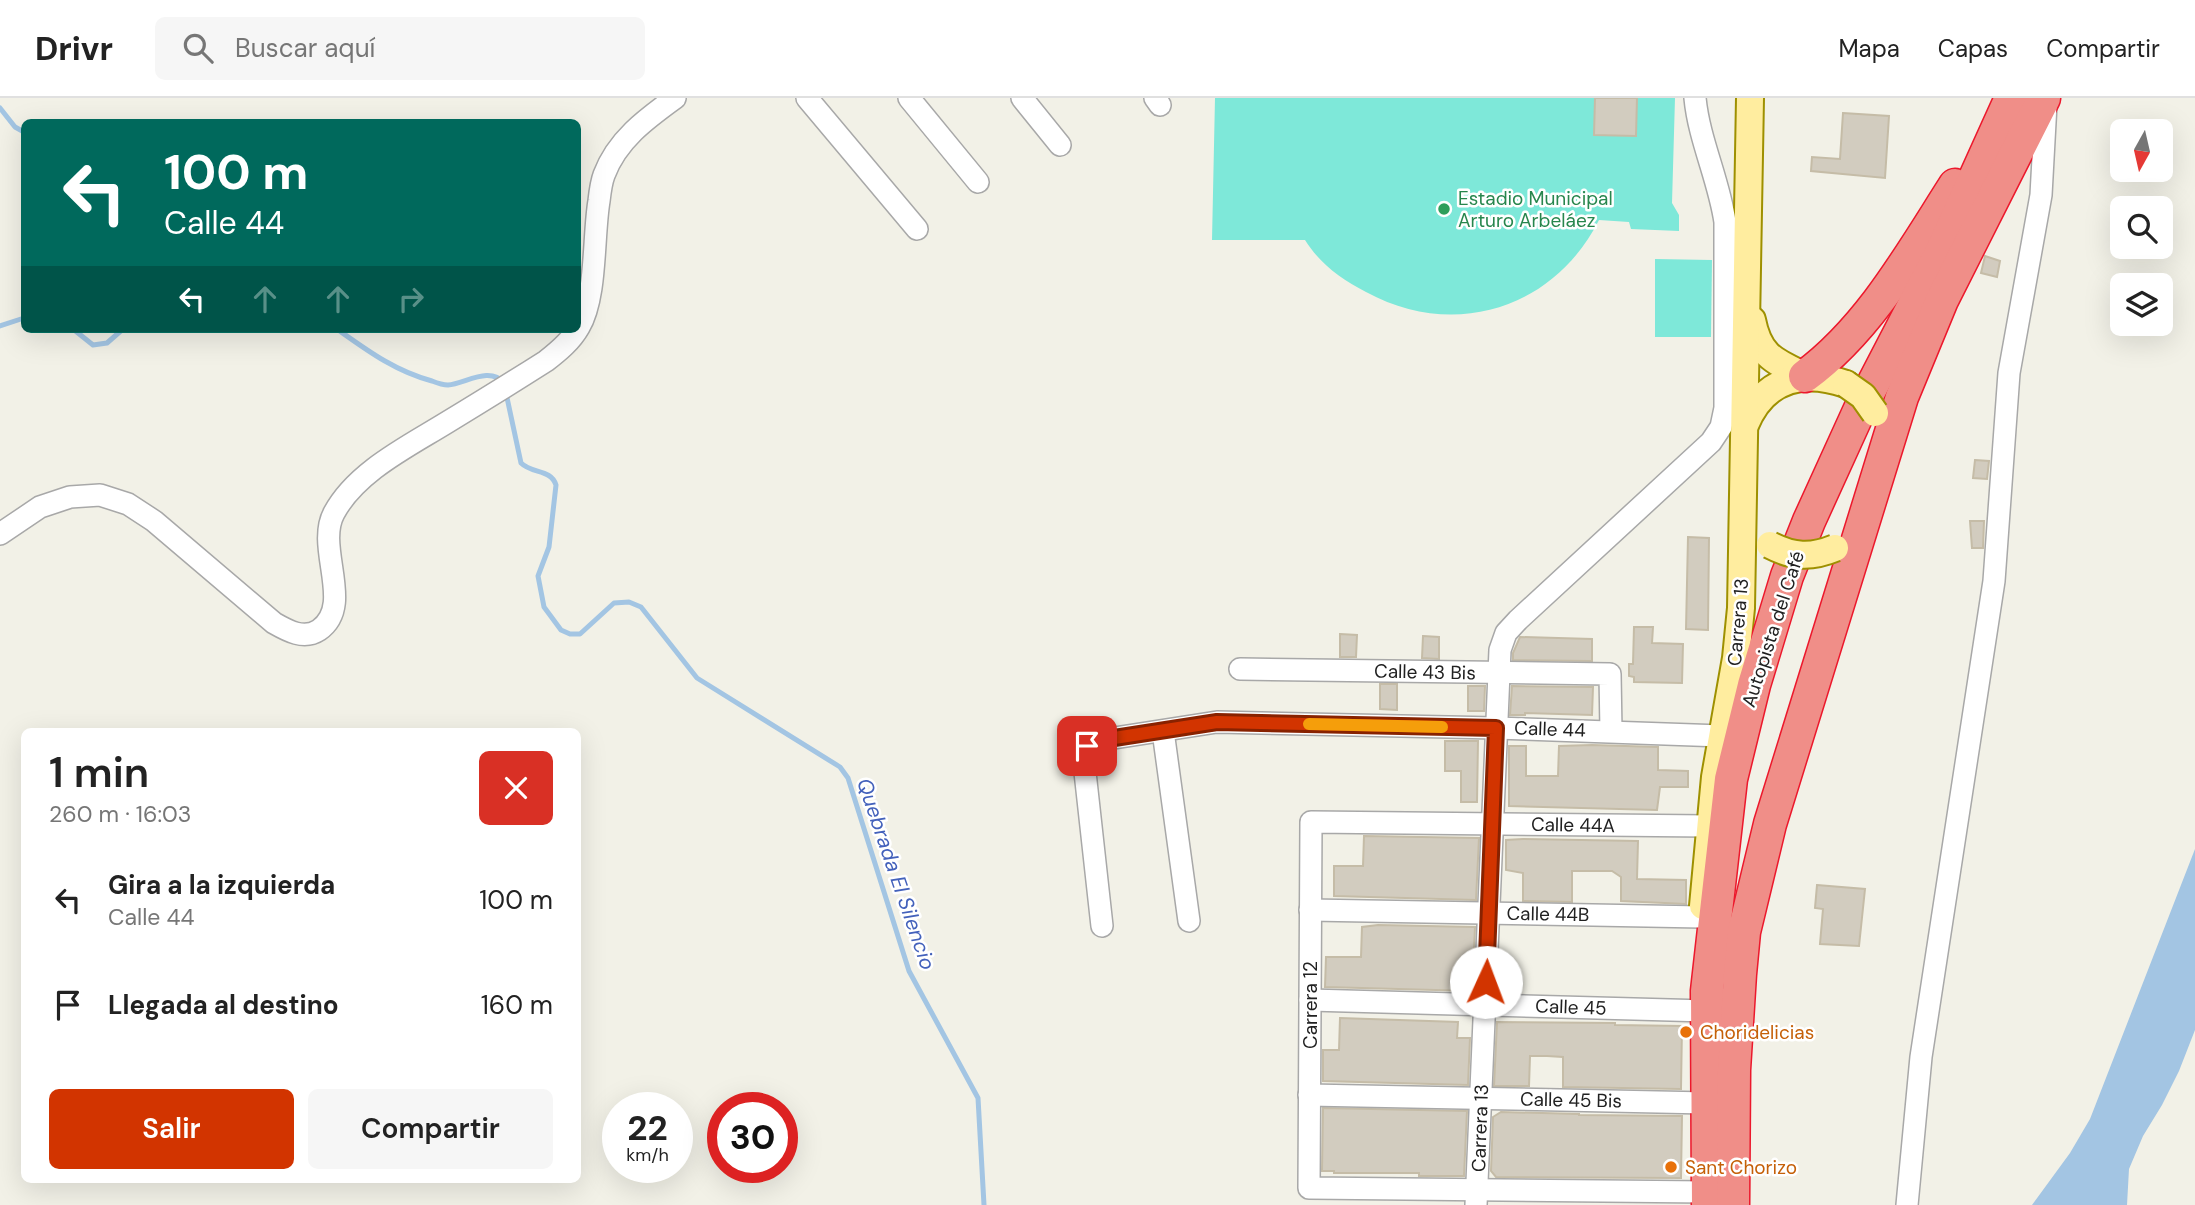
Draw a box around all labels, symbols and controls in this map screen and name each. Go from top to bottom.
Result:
search box [155,17,645,80]
text: Drivr [35,27,113,70]
icon: search [179,29,217,67]
text: Buscar aquí [235,31,375,65]
text: Mapa [1838,33,1900,64]
text: Capas [1938,33,2008,64]
text: Compartir [2046,33,2160,64]
north arrow [2110,119,2174,182]
map controls [2110,119,2173,336]
text: 100 m [164,140,308,204]
icon: left [49,147,140,238]
place label: Estadio Municipal Arturo Arbeláez [1458,186,1613,233]
button: search [2110,196,2173,259]
marker: Estadio Municipal Arturo Arbeláez [1436,201,1452,217]
text: Calle 44 [164,202,284,244]
button: layers [2110,273,2173,336]
icon: left [173,280,211,318]
icon: ahead [246,280,284,318]
icon: ahead [319,280,357,318]
icon: right [392,280,430,318]
street label: Autopista del Café [1736,548,1810,710]
street label: Carrera 13 [1722,577,1754,667]
street label: Calle 43 Bis [1374,659,1476,685]
street label: Calle 44 [1514,715,1586,743]
pin [1057,716,1117,776]
icon: arrive [1068,727,1106,765]
text: 1 min [49,745,149,800]
button: close [479,751,553,825]
water label: Quebrada El Silencio [850,774,942,974]
text: 260 m · 16:03 [49,799,191,829]
street label: Calle 44A [1531,812,1616,838]
text: Gira a la izquierda [108,868,335,902]
icon: left [49,881,87,919]
text: 100 m [479,883,553,917]
street label: Calle 44B [1506,901,1590,927]
text: Calle 44 [108,902,194,932]
position arrow [1449,945,1523,1019]
street label: Carrera 12 [1298,961,1323,1049]
icon: arrive [49,986,87,1024]
text: Llegada al destino [108,988,339,1022]
text: 160 m [481,988,553,1022]
street label: Calle 45 [1535,993,1607,1021]
place label: Choridelicias [1700,1020,1814,1045]
marker: Choridelicias [1678,1024,1694,1040]
street label: Carrera 13 [1466,1084,1494,1172]
street label: Calle 45 Bis [1520,1087,1622,1113]
button: Salir [49,1089,294,1169]
button: Compartir [308,1089,553,1169]
speed limit sign: 30 [707,1092,798,1183]
text: 22 [627,1105,668,1151]
text: km/h [626,1143,669,1167]
place label: Sant Chorizo [1685,1155,1797,1180]
marker: Sant Chorizo [1663,1159,1679,1175]

